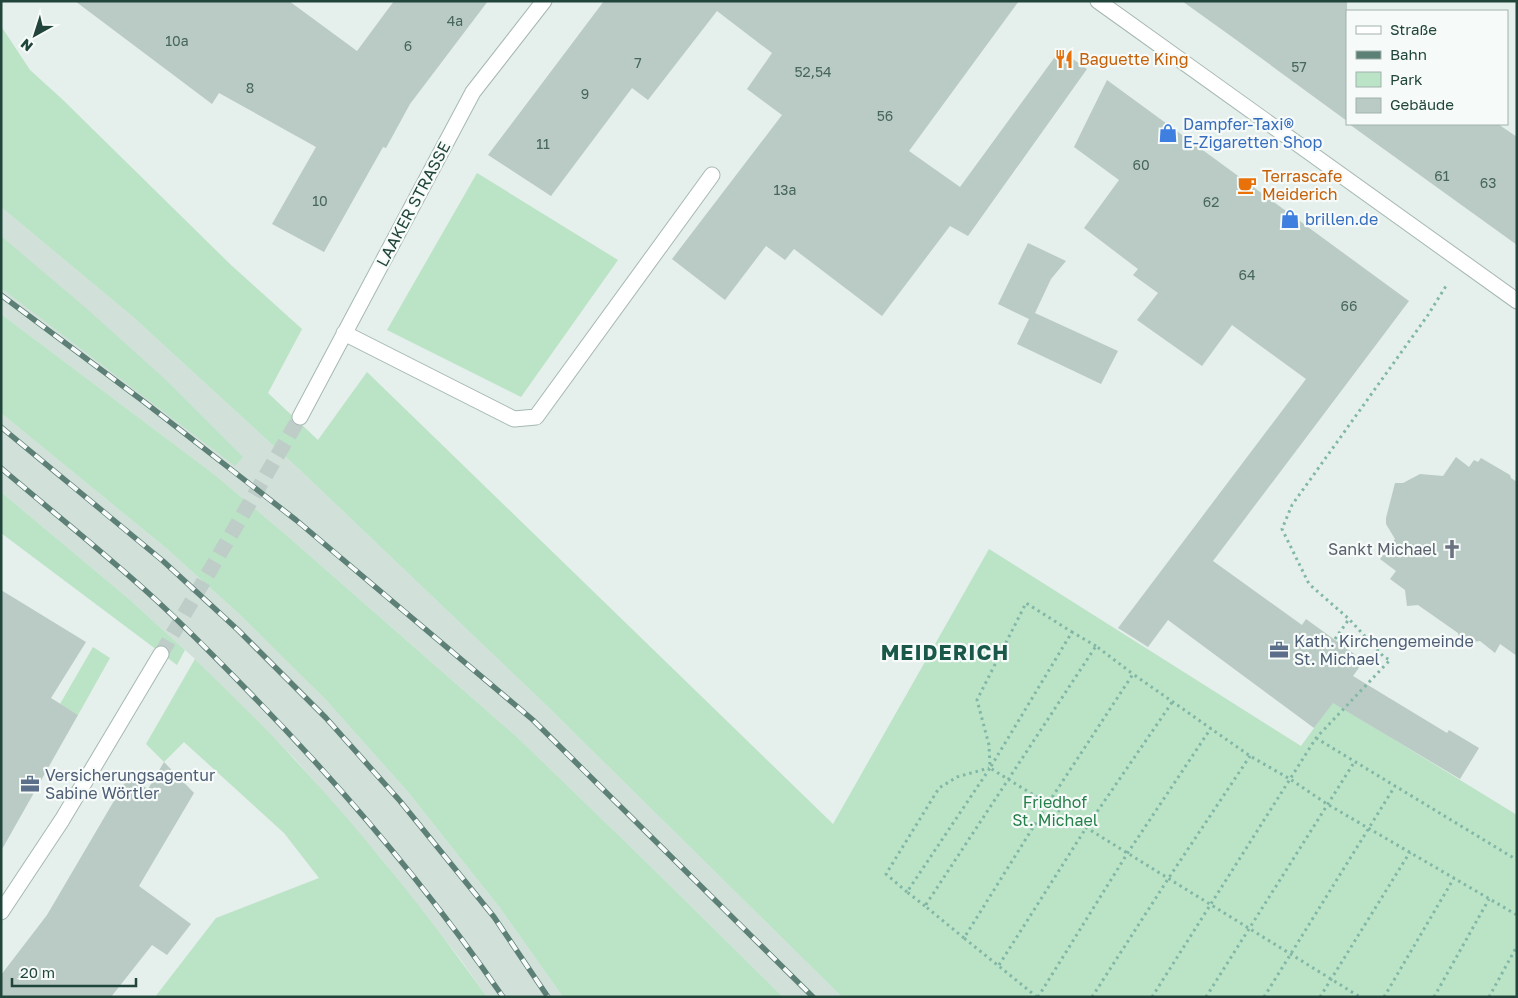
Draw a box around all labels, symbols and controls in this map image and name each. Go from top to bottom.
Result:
north arrow [10,10,60,60]
legend [1346,10,1508,125]
house number: 4a [447,12,463,29]
text: Straße [1390,20,1437,38]
house number: 10a [165,32,189,49]
text: N [17,36,36,55]
house number: 6 [404,37,412,54]
text: Bahn [1390,45,1427,63]
restaurant icon: Baguette King [1053,48,1075,70]
place label: Baguette King [1079,49,1189,69]
house number: 7 [634,54,642,71]
house number: 57 [1291,58,1307,75]
house number: 52,54 [794,63,832,80]
text: Park [1390,70,1423,88]
house number: 8 [246,79,254,96]
house number: 9 [581,85,589,102]
text: Gebäude [1390,95,1454,113]
house number: 56 [877,107,893,124]
place label: Dampfer-Taxi® E-Zigaretten Shop [1183,114,1322,152]
shop icon: Dampfer-Taxi® E-Zigaretten Shop [1157,122,1179,144]
house number: 11 [536,135,550,152]
street label: LAAKER STRASSE [372,138,454,270]
house number: 60 [1132,156,1150,173]
place label: Terrascafe Meiderich [1262,166,1342,204]
house number: 61 [1434,167,1450,184]
cafe icon: Terrascafe Meiderich [1236,174,1258,196]
house number: 63 [1480,174,1496,191]
house number: 13a [774,181,796,198]
house number: 10 [312,192,328,209]
house number: 62 [1203,193,1219,210]
shop icon: brillen.de [1279,208,1301,230]
place label: brillen.de [1305,209,1378,229]
house number: 64 [1238,266,1256,283]
house number: 66 [1341,297,1357,314]
church icon: Sankt Michael [1441,538,1463,560]
place label: Sankt Michael [1328,539,1437,559]
place label: Kath. Kirchengemeinde St. Michael [1294,631,1474,669]
district label: MEIDERICH [881,639,1009,665]
office icon: Kath. Kirchengemeinde St. Michael [1268,639,1290,661]
place label: Versicherungsagentur Sabine Wörtler [45,765,215,803]
office icon: Versicherungsagentur Sabine Wörtler [19,773,41,795]
park label: Friedhof St. Michael [1012,792,1098,830]
scale bar [12,956,136,988]
text: 20 m [20,963,55,981]

